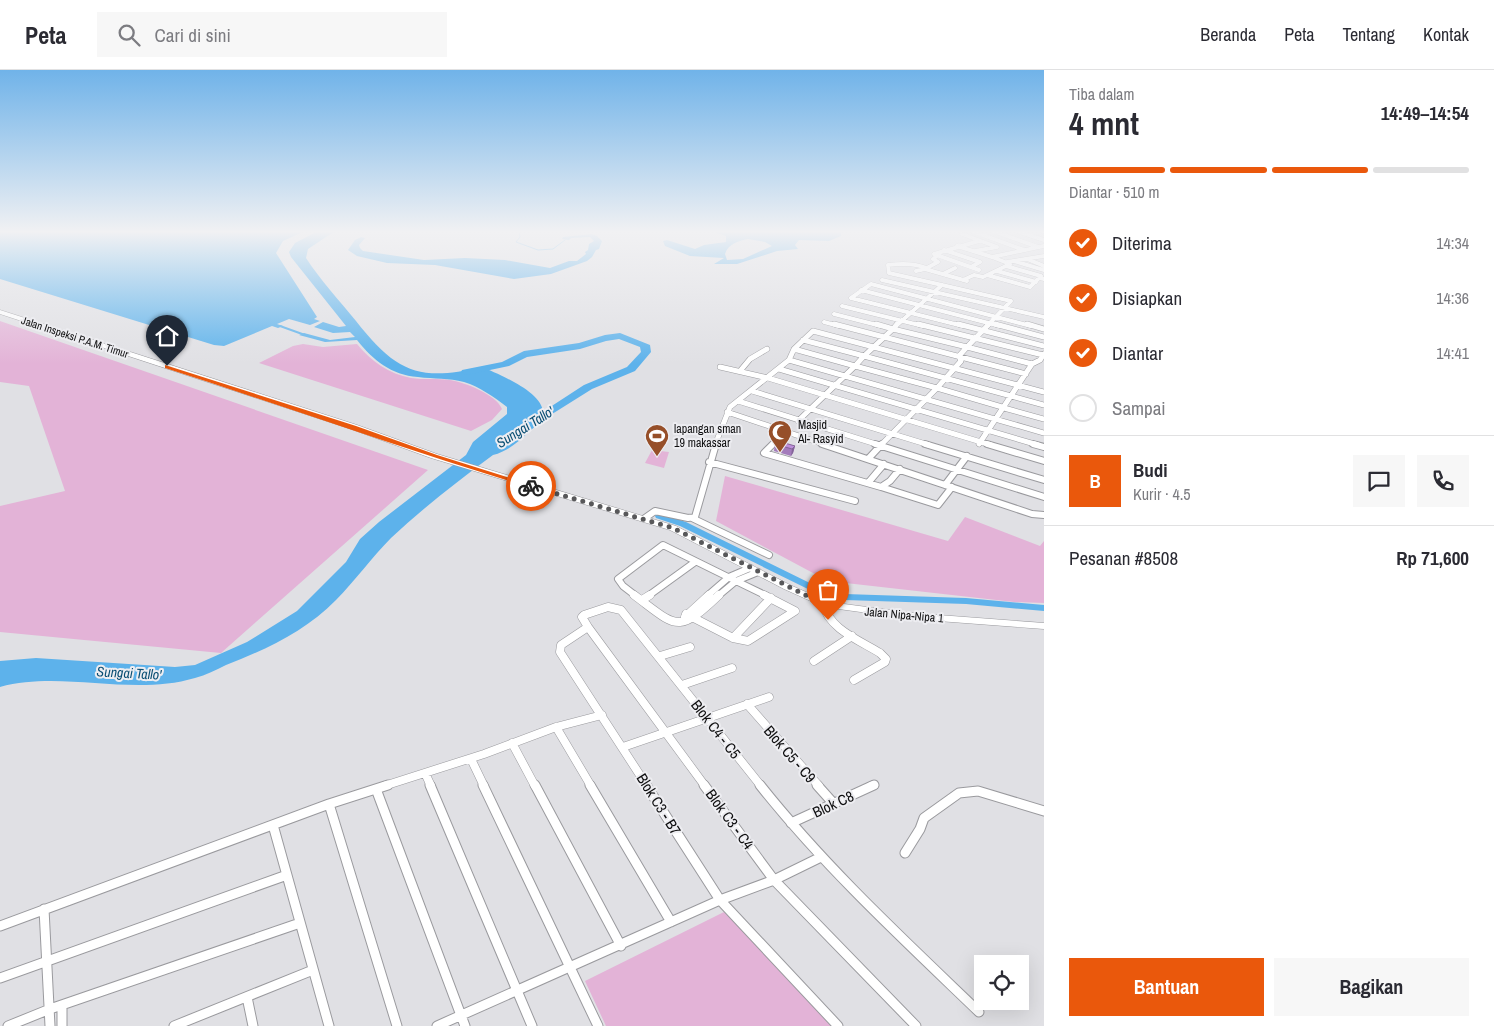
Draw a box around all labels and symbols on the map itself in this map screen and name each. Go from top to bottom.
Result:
street label: Jalan Inspeksi P.A.M. Timur [20,313,130,361]
pin [146,315,188,366]
water label: Sungai Tallo' [493,402,558,452]
place label: Masjid Al- Rasyid [797,417,843,447]
mosque icon: Masjid Al- Rasyid [767,419,793,453]
place label: lapangan sman 19 makassar [674,421,741,451]
sports icon: lapangan sman 19 makassar [644,423,670,457]
courier [506,461,556,511]
pin [807,569,849,620]
street label: Jalan Nipa-Nipa 1 [864,604,945,626]
water label: Sungai Tallo' [96,662,163,684]
street label: Blok C4 - C5 [686,695,746,763]
street label: Blok C5 - C9 [759,721,821,787]
street label: Blok C3 - B7 [632,769,686,839]
street label: Blok C3 - C4 [701,785,759,853]
street label: Blok C8 [809,785,857,823]

